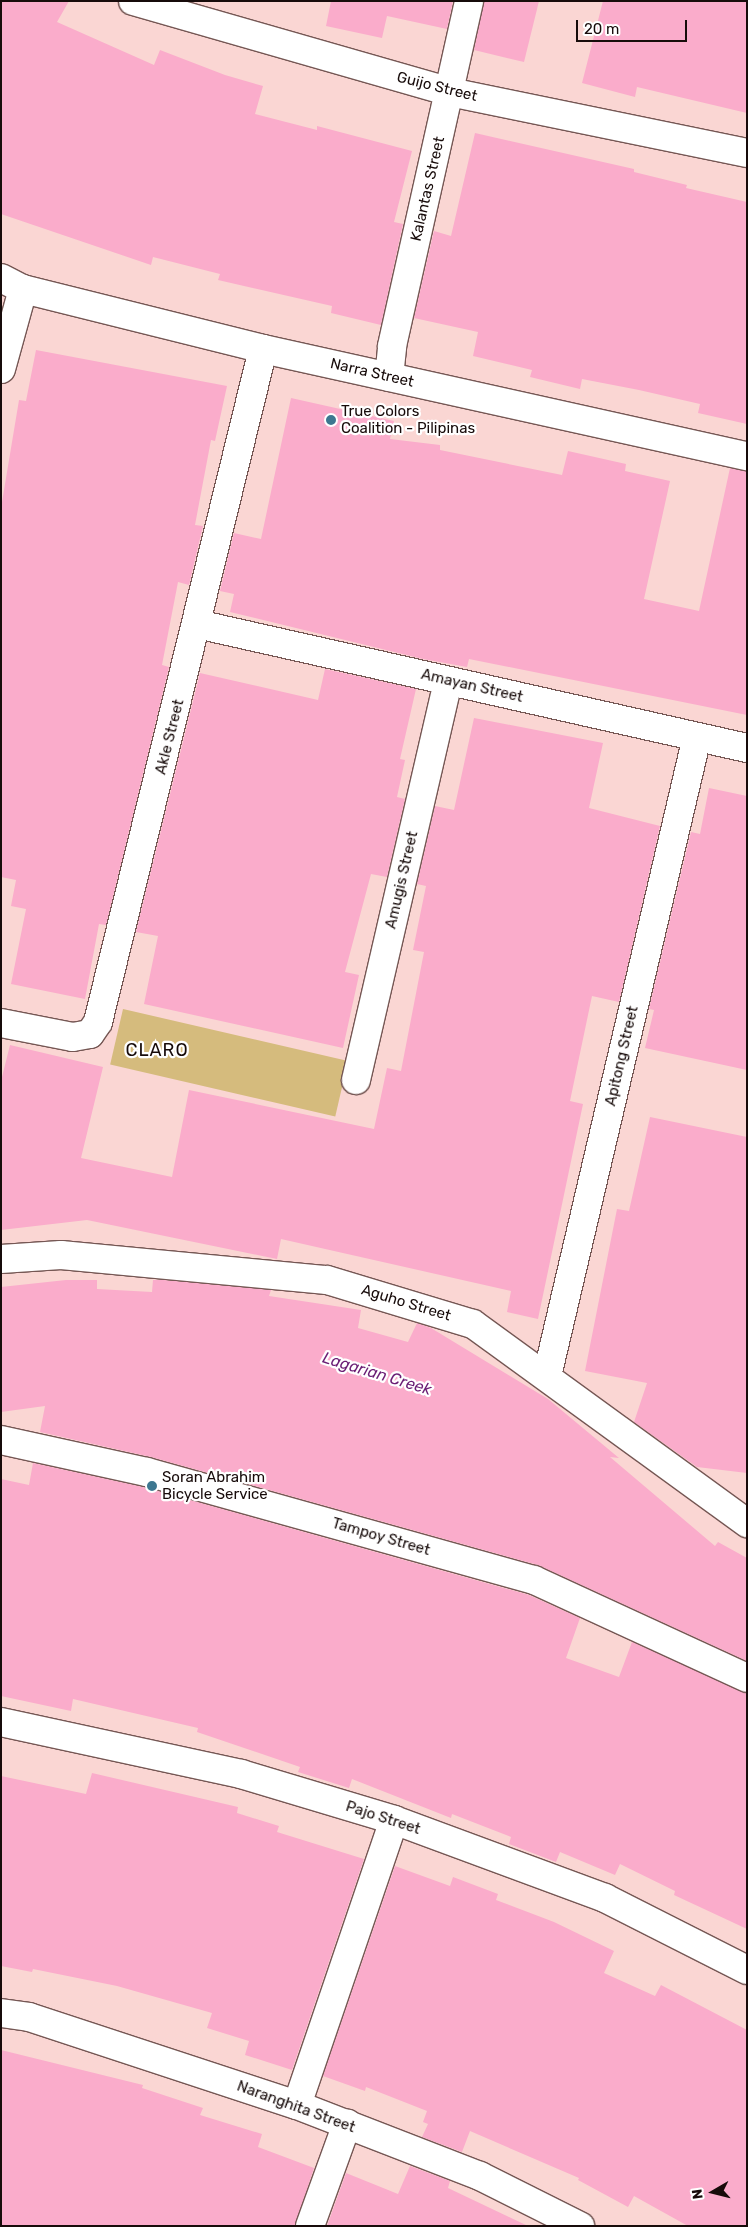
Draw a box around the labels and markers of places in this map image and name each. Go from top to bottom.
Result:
place label: True Colors Coalition - Pilipinas [341,402,475,437]
marker: True Colors Coalition - Pilipinas [325,414,337,426]
place label: Soran Abrahim Bicycle Service [162,1468,268,1503]
marker: Soran Abrahim Bicycle Service [146,1480,158,1492]

